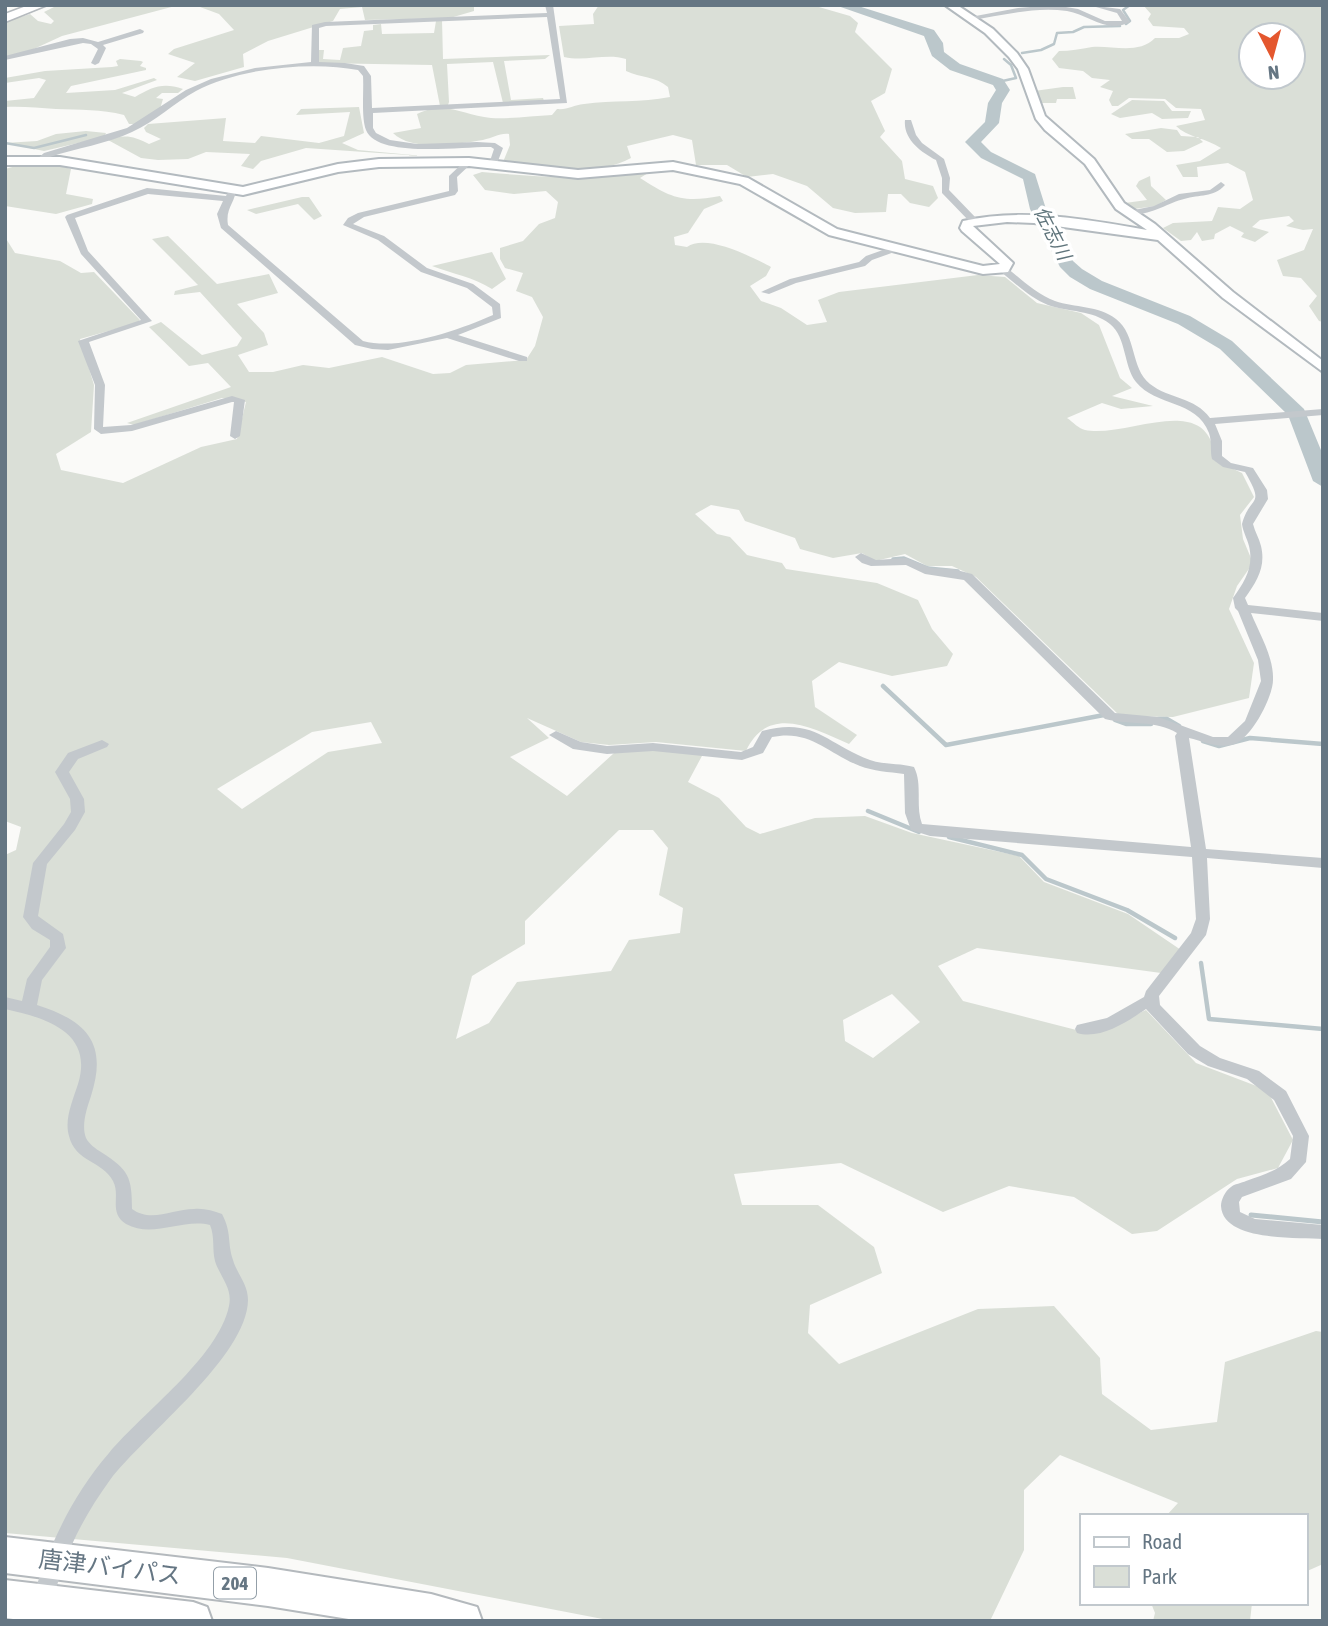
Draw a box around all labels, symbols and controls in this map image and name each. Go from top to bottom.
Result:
north arrow [1237,21,1307,91]
text: N [1267,61,1281,84]
water label: 佐志川 [1030,203,1077,265]
legend [1080,1514,1307,1605]
text: Road [1142,1529,1182,1553]
street label: 唐津バイパス [37,1545,183,1589]
text: Park [1142,1564,1177,1588]
road number: 204 [214,1568,256,1598]

